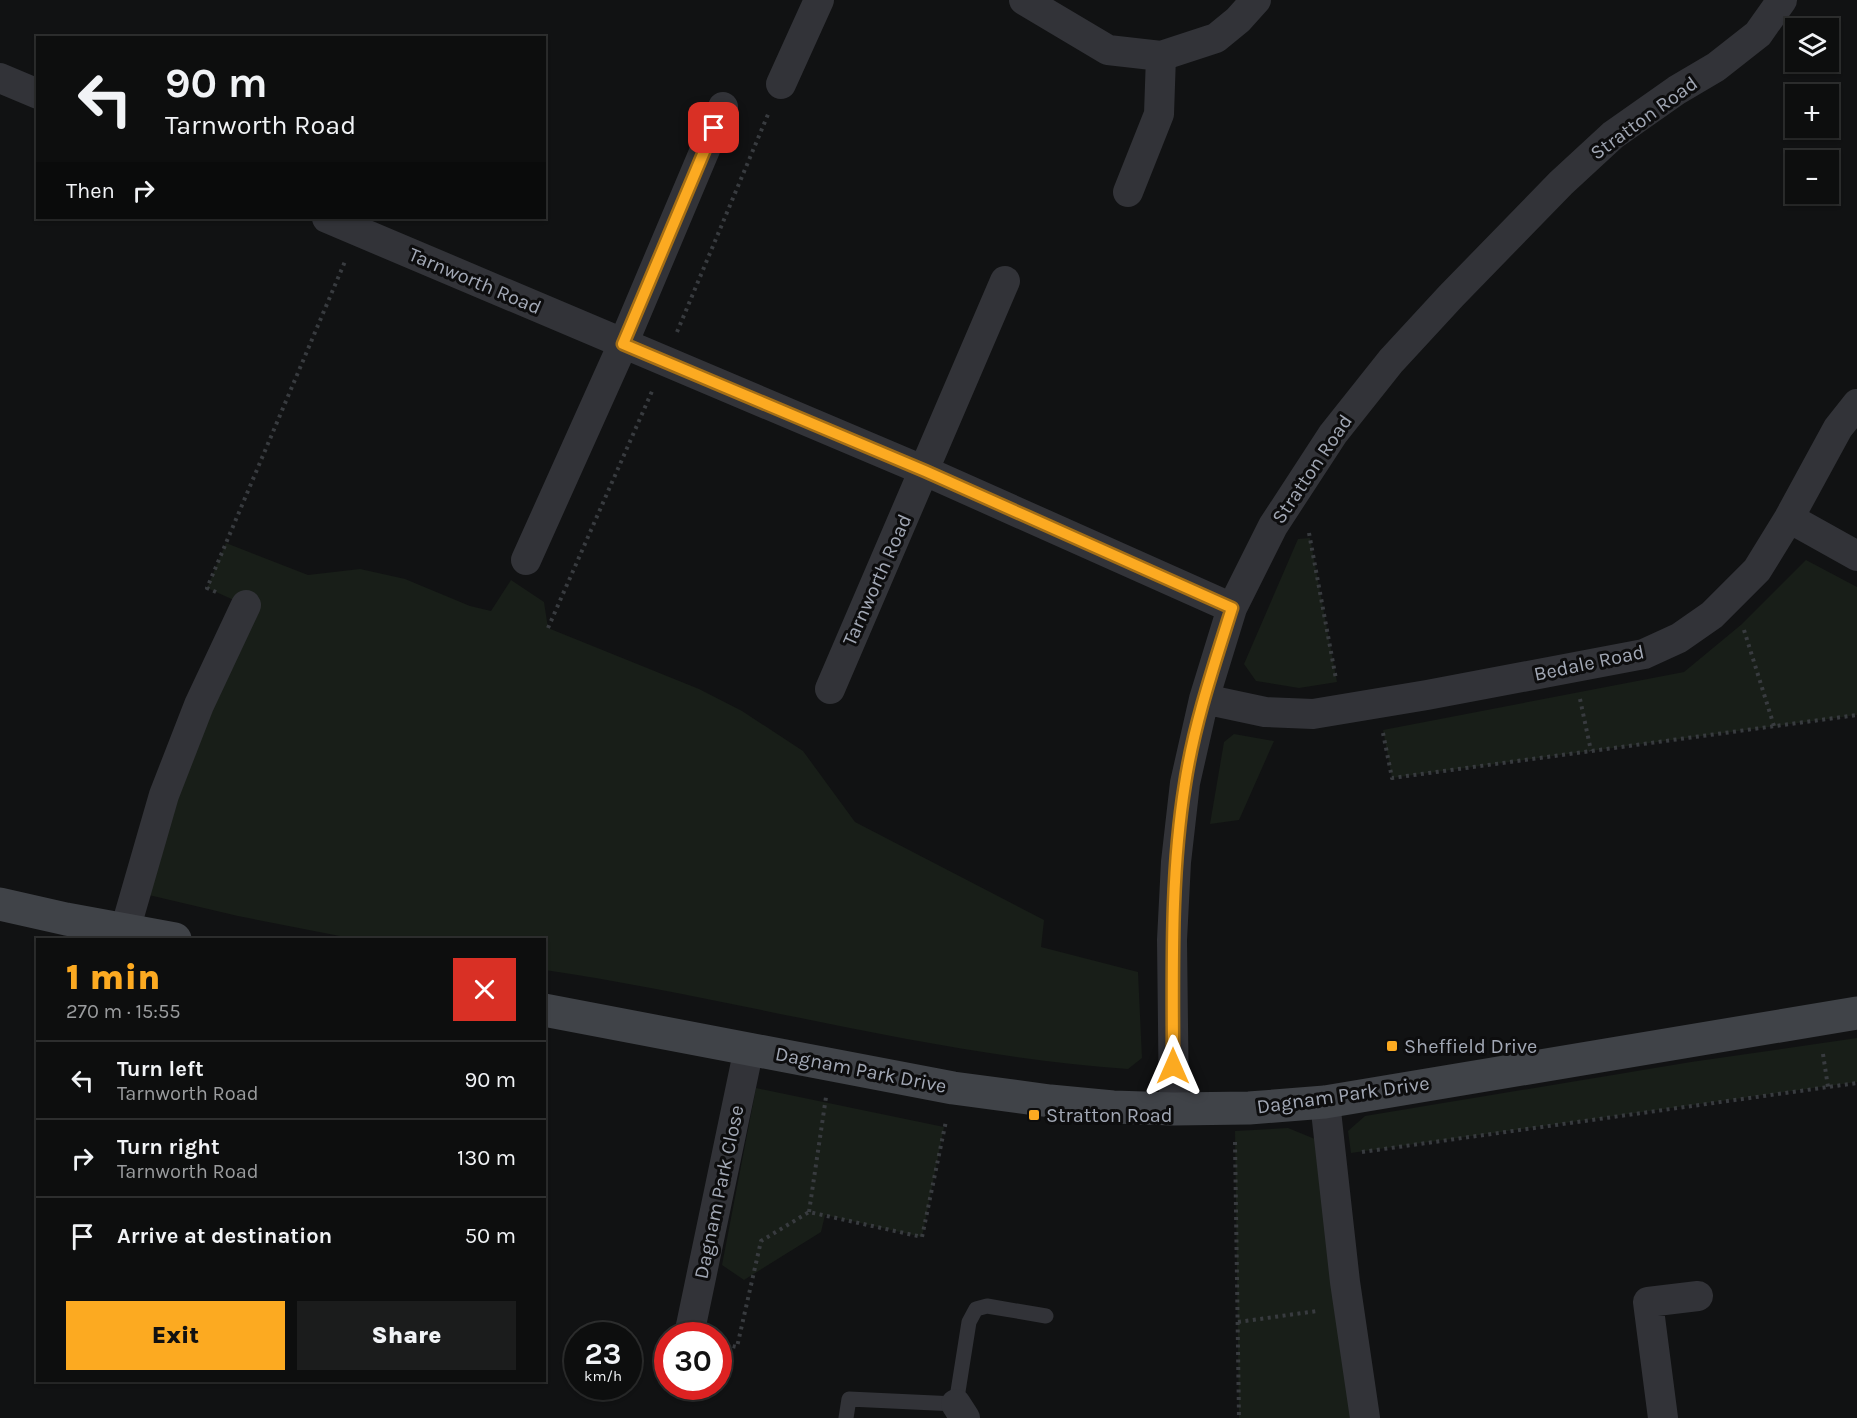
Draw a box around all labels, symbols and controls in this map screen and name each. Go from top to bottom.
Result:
map controls [1785,18,1839,204]
button: layers [1785,18,1839,72]
text: 90 m [165,58,268,108]
icon: left [66,60,144,138]
street label: Stratton Road [1586,71,1702,165]
button: + [1785,84,1839,138]
pin [688,102,739,153]
text: Tarnworth Road [165,109,356,141]
icon: arrive [697,111,730,144]
button: − [1785,150,1839,204]
icon: right [127,174,160,207]
text: Then [66,178,115,204]
street label: Tarnworth Road [405,243,545,319]
street label: Stratton Road [1267,410,1357,528]
street label: Tarnworth Road [838,511,916,649]
street label: Bedale Road [1532,640,1646,686]
text: 1 min [66,956,160,998]
button: close [453,958,516,1021]
text: 270 m · 15:55 [66,1000,180,1023]
position arrow [1141,1034,1205,1098]
place label: Sheffield Drive [1404,1035,1537,1058]
marker: Sheffield Drive [1385,1039,1399,1053]
street label: Dagnam Park Drive [773,1042,949,1098]
text: Turn left [117,1056,204,1082]
icon: left [66,1064,99,1097]
text: 90 m [464,1067,516,1093]
street label: Dagnam Park Drive [1255,1071,1431,1119]
text: Tarnworth Road [117,1082,259,1105]
street label: Dagnam Park Close [689,1103,749,1281]
place label: Stratton Road [1046,1104,1173,1127]
marker: Stratton Road [1027,1108,1041,1122]
text: Turn right [117,1134,220,1160]
icon: right [66,1142,99,1175]
text: 130 m [457,1145,516,1171]
text: Tarnworth Road [117,1160,259,1183]
icon: arrive [66,1220,99,1253]
text: Arrive at destination [117,1223,332,1249]
text: 50 m [465,1223,516,1249]
button: Exit [66,1301,285,1370]
button: Share [297,1301,516,1370]
speed limit sign: 30 [654,1322,732,1400]
text: 23 [585,1336,621,1372]
text: km/h [584,1367,622,1385]

